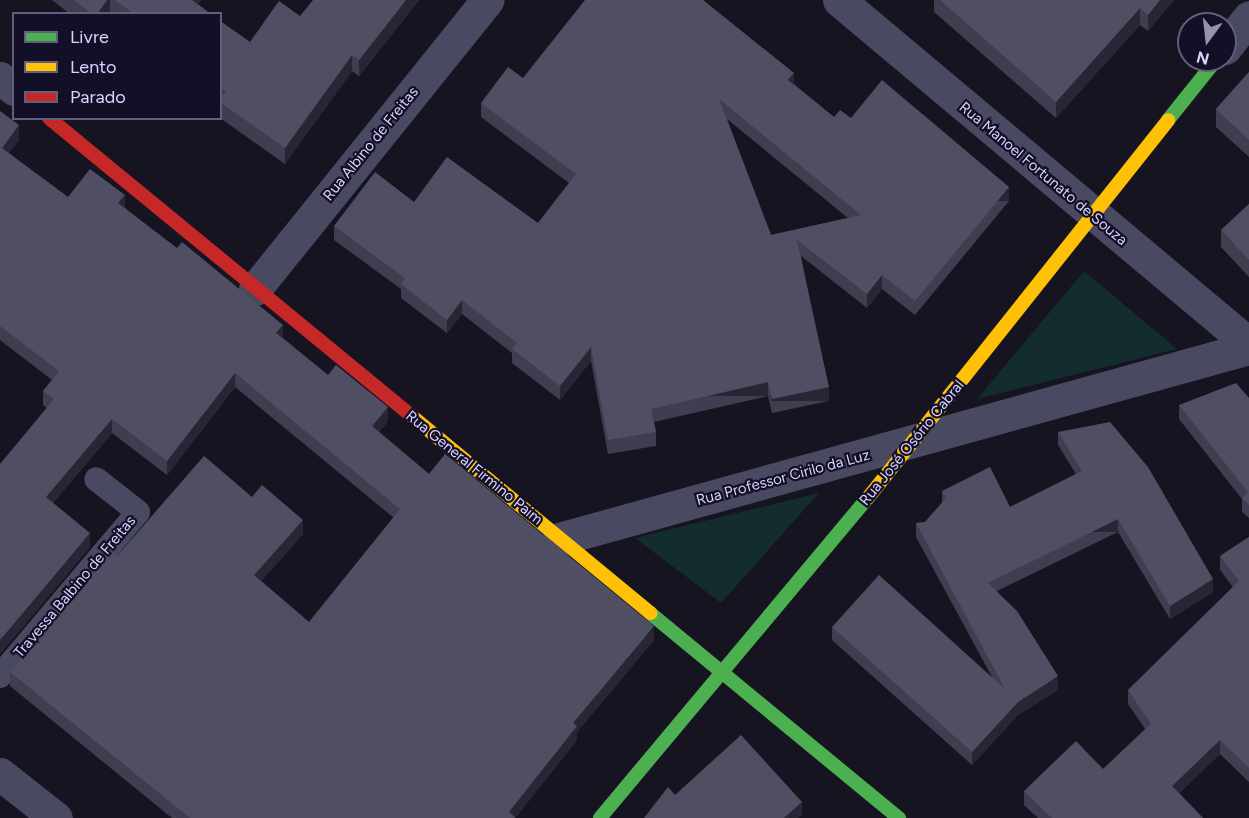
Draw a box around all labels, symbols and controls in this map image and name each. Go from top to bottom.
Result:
legend [12,12,222,120]
north arrow [1177,12,1237,72]
text: Livre [70,26,109,48]
text: N [1194,47,1211,69]
text: Lento [70,56,116,78]
street label: Rua Albino de Freitas [320,83,422,205]
text: Parado [70,86,126,108]
street label: Rua Manoel Fortunato de Souza [955,98,1131,250]
street label: Rua José Osório Cabral [856,377,968,509]
street label: Rua General Firmino Paim [402,407,546,529]
street label: Rua Professor Cirilo da Luz [694,446,872,510]
street label: Travessa Balbino de Freitas [10,512,140,662]

